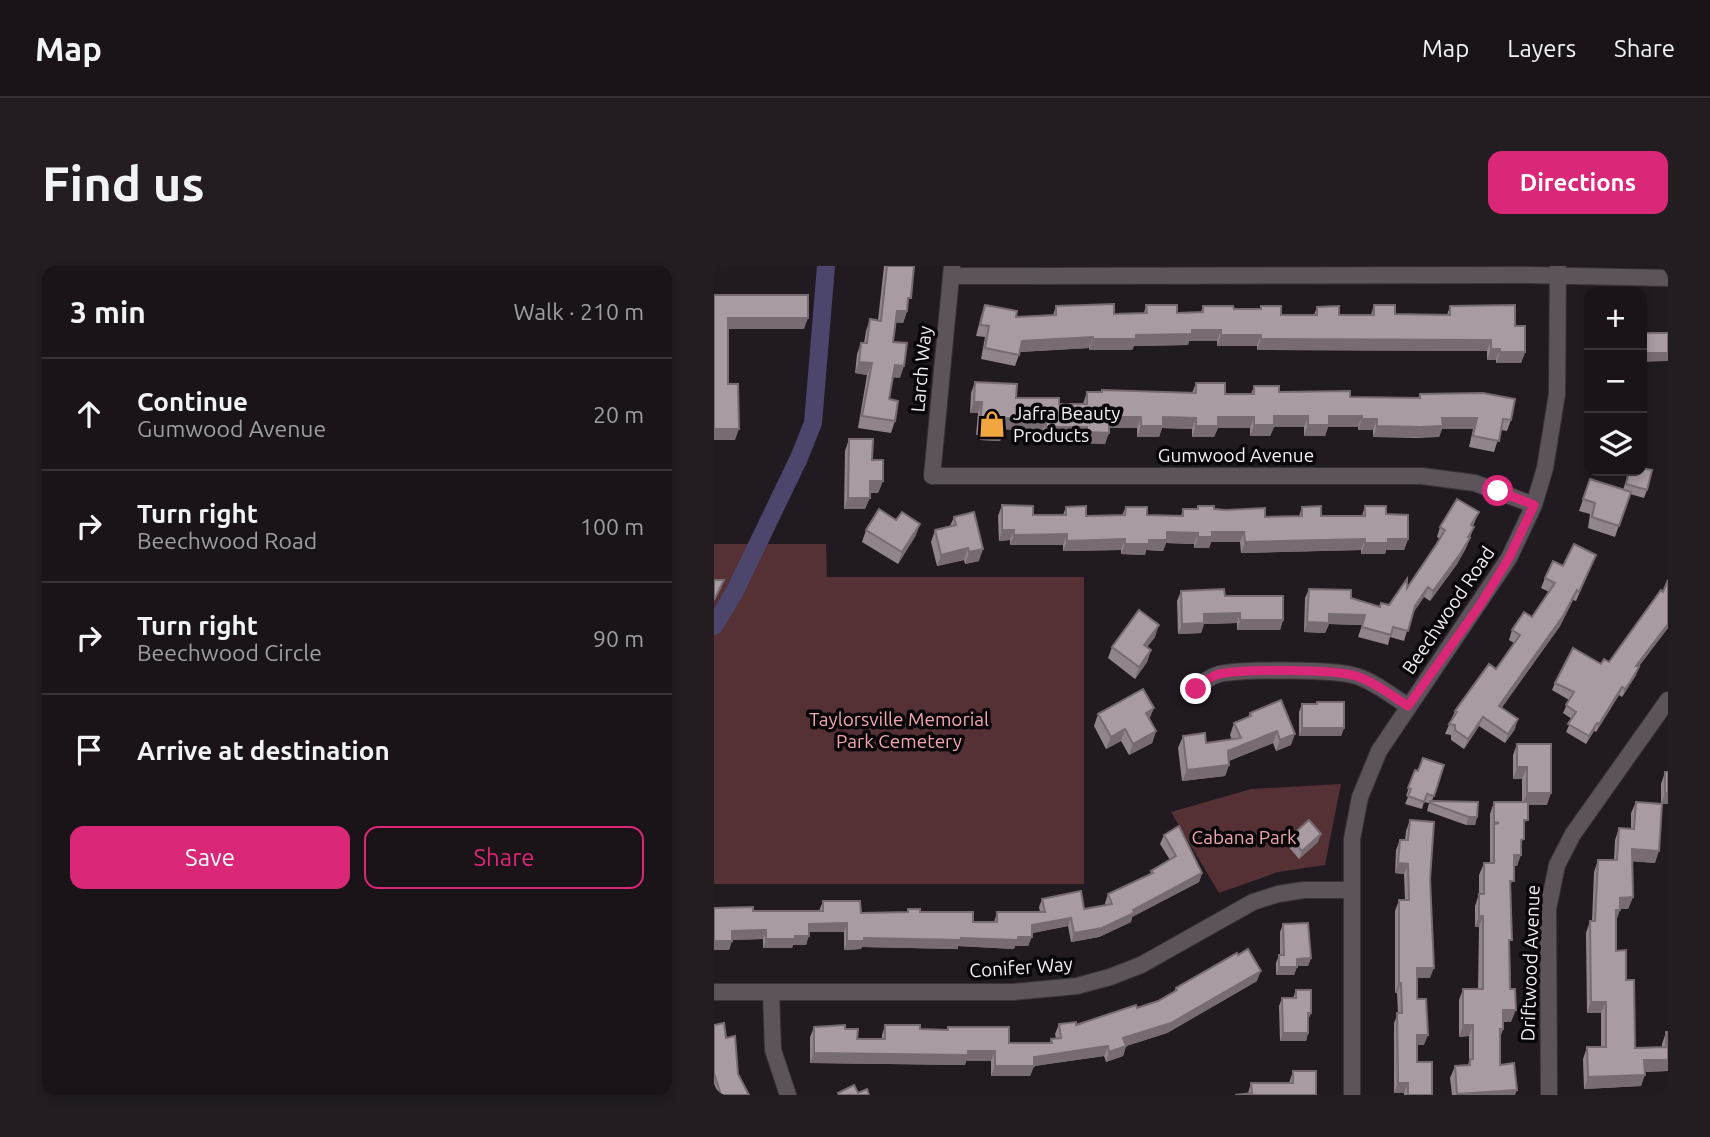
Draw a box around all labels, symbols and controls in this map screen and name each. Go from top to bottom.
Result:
text: Map [35,30,102,67]
text: Map [1422,35,1469,62]
text: Layers [1507,35,1576,62]
text: Share [1614,35,1675,62]
button: Directions [1488,151,1668,214]
text: Find us [42,155,205,210]
map controls [1584,287,1647,476]
button: + [1584,287,1647,350]
text: 3 min [70,295,146,329]
text: Walk · 210 m [513,299,644,324]
street label: Larch Way [906,325,936,413]
button: − [1584,350,1647,413]
text: Continue [137,387,248,416]
icon: ahead [70,395,108,433]
text: 20 m [593,402,644,427]
place label: Jafra Beauty Products [1013,402,1120,446]
shop icon: Jafra Beauty Products [977,409,1007,439]
button: layers [1584,413,1647,476]
text: Gumwood Avenue [137,416,326,441]
street label: Gumwood Avenue [1158,444,1314,466]
route start [1482,475,1513,506]
text: Turn right [137,499,258,528]
icon: right [70,507,108,545]
text: 100 m [580,514,644,539]
text: Beechwood Road [137,528,317,553]
street label: Beechwood Road [1397,542,1499,678]
text: Turn right [137,611,258,640]
icon: right [70,619,108,657]
text: 90 m [593,626,644,651]
text: Beechwood Circle [137,640,322,665]
route end [1180,673,1211,704]
park label: Taylorsville Memorial Park Cemetery [809,708,989,752]
icon: arrive [70,731,108,769]
text: Arrive at destination [137,736,390,765]
button: Save [70,826,350,889]
button: Share [364,826,644,889]
park label: Cabana Park [1191,826,1297,848]
street label: Driftwood Avenue [1516,884,1544,1042]
street label: Conifer Way [969,952,1073,982]

